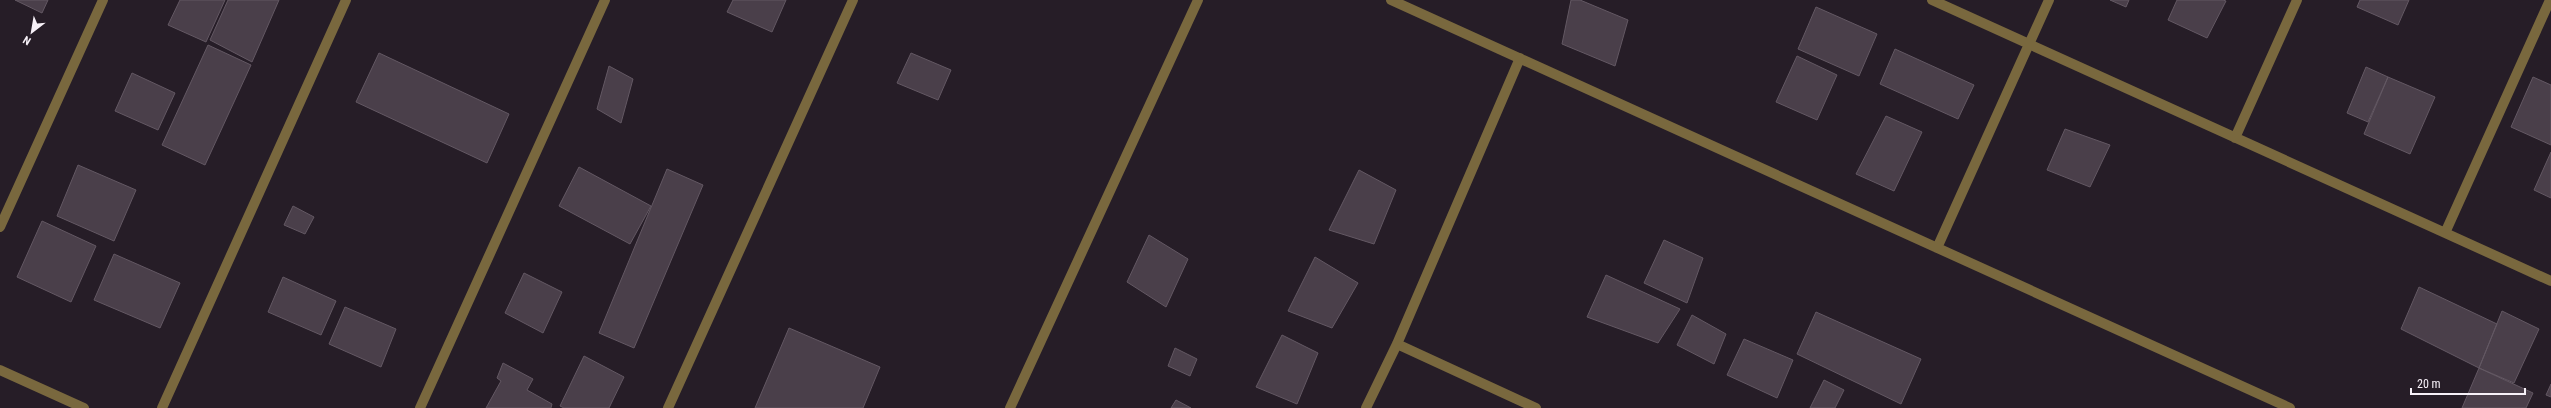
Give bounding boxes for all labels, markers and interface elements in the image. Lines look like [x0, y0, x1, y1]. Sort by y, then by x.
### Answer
north arrow [12, 12, 52, 52]
text: N [21, 33, 33, 47]
scale bar [2411, 370, 2525, 396]
text: 20 m [2417, 377, 2441, 391]

